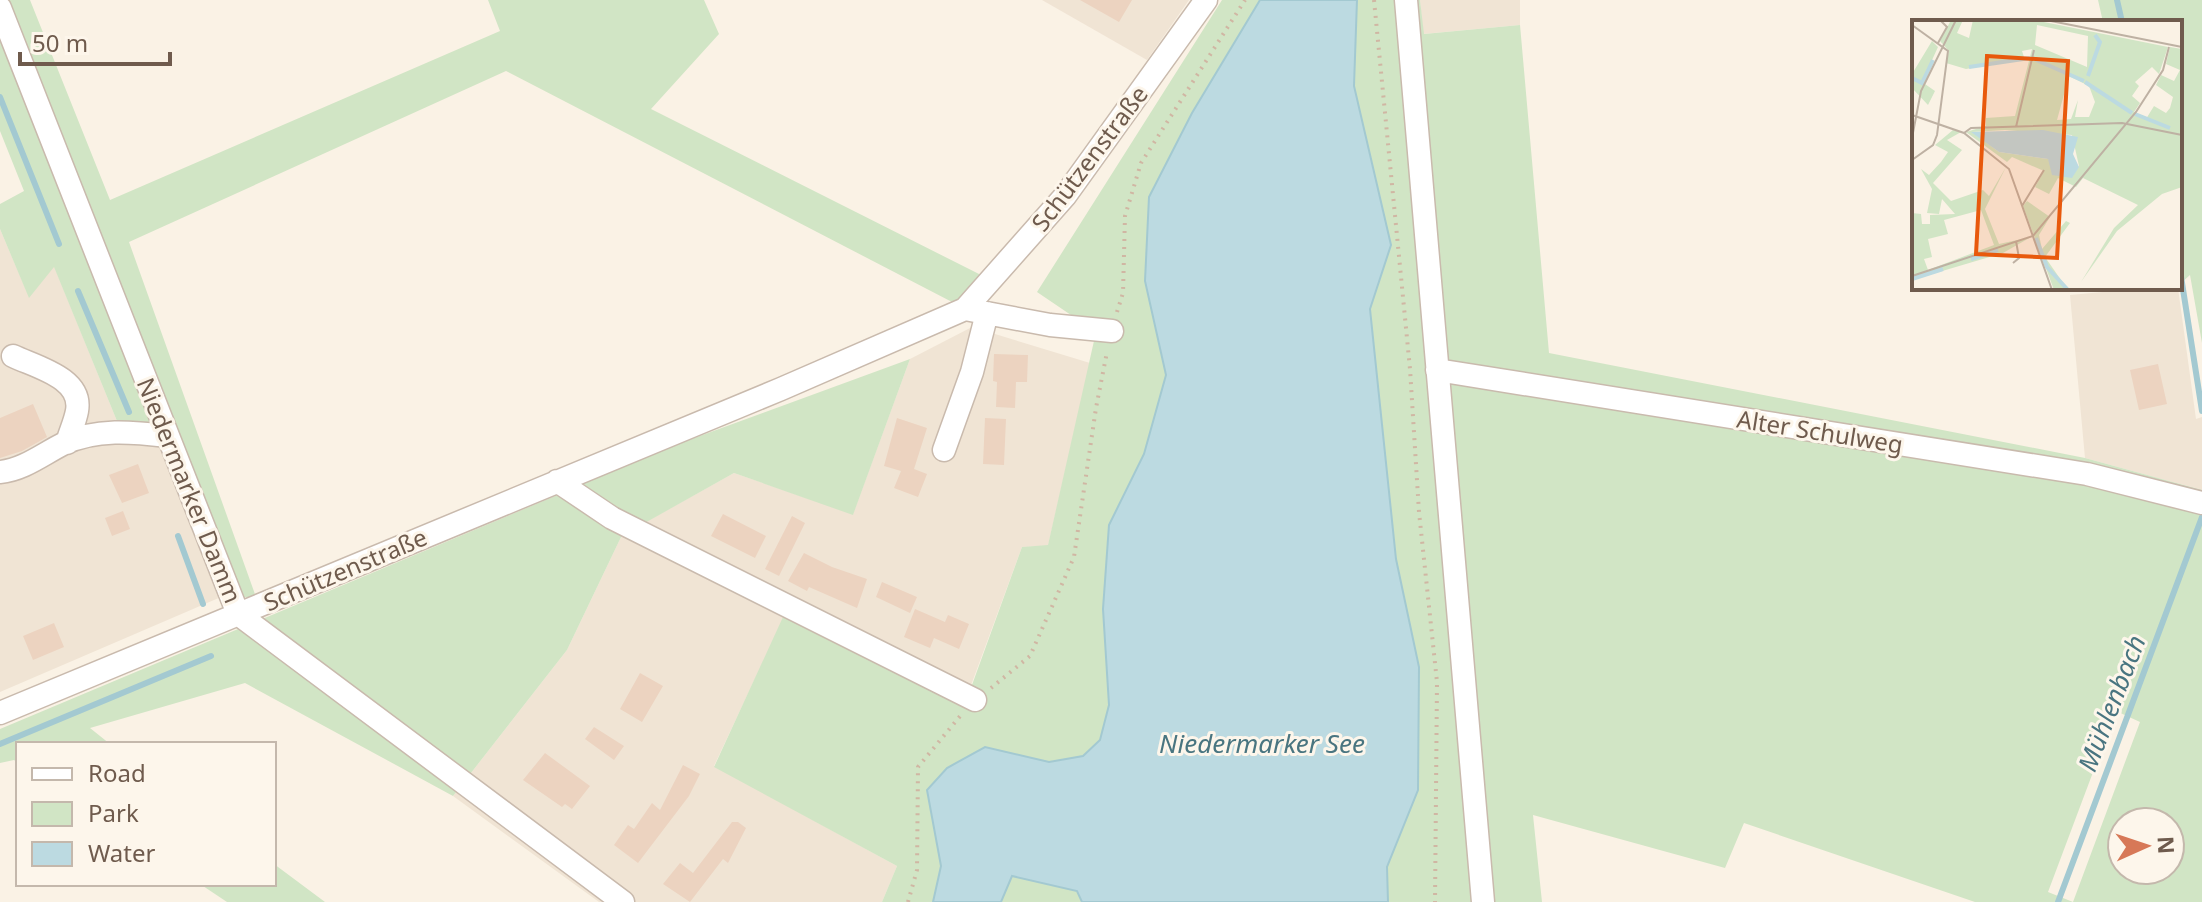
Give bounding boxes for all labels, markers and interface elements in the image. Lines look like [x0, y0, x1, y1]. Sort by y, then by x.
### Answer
scale bar [20, 16, 170, 66]
inset map [1912, 20, 2182, 290]
text: 50 m [32, 26, 88, 59]
street label: Schützenstraße [1023, 78, 1155, 238]
street label: Niedermarker Damm [130, 372, 250, 608]
street label: Alter Schulweg [1735, 402, 1905, 460]
street label: Schützenstraße [258, 520, 432, 618]
water label: Mühlenbach [2069, 630, 2153, 776]
water label: Niedermarker See [1159, 725, 1365, 761]
legend [16, 742, 276, 886]
text: Road [88, 756, 146, 789]
text: Park [88, 796, 139, 829]
north arrow [2106, 806, 2186, 886]
text: N [2152, 835, 2182, 855]
text: Water [88, 836, 156, 869]

